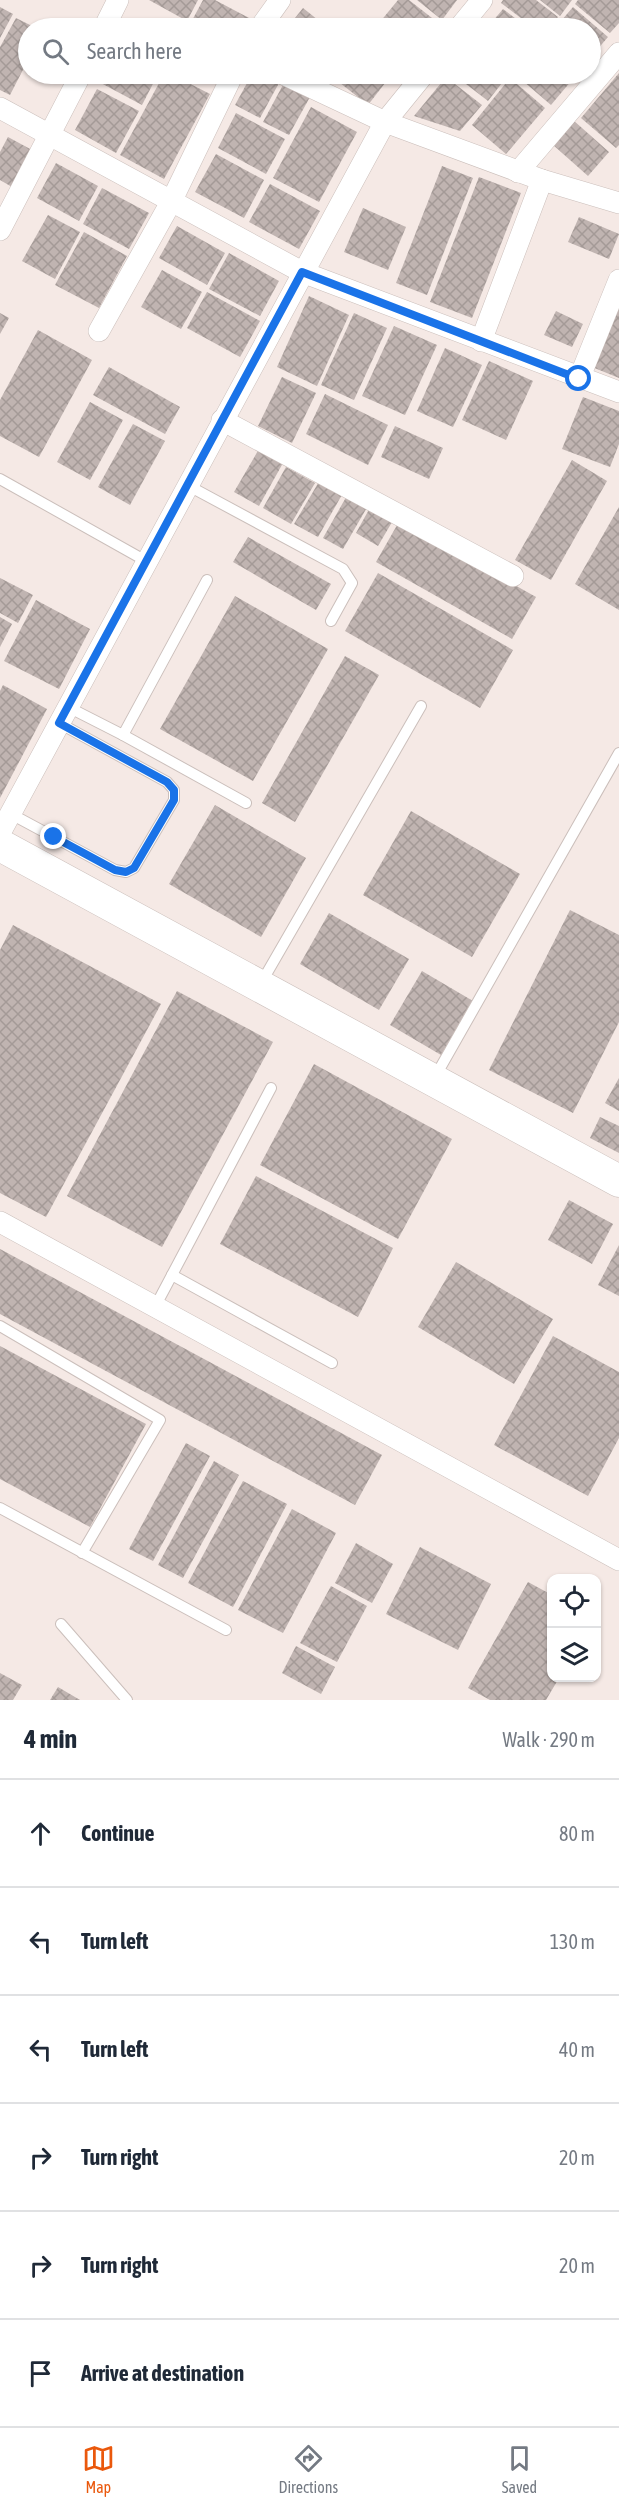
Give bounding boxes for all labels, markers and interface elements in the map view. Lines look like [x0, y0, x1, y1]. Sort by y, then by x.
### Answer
search box [18, 18, 601, 84]
icon: search [39, 35, 72, 68]
text: Search here [87, 38, 182, 64]
route start [565, 365, 591, 391]
route end [40, 823, 66, 849]
map controls [547, 1574, 601, 1682]
button: locate [547, 1574, 601, 1628]
button: layers [547, 1628, 601, 1682]
text: 4 min [24, 1724, 77, 1754]
text: Walk · 290 m [503, 1728, 595, 1751]
icon: ahead [24, 1817, 57, 1850]
text: Continue [81, 1820, 155, 1846]
text: 80 m [559, 1822, 595, 1845]
icon: left [24, 1925, 57, 1958]
text: Turn left [81, 1928, 148, 1954]
text: 130 m [550, 1930, 595, 1953]
icon: left [24, 2033, 57, 2066]
text: Turn left [81, 2036, 148, 2062]
text: 40 m [559, 2038, 595, 2061]
icon: right [24, 2141, 57, 2174]
text: Turn right [81, 2144, 158, 2170]
text: 20 m [559, 2146, 595, 2169]
icon: right [24, 2249, 57, 2282]
text: Turn right [81, 2252, 158, 2278]
text: 20 m [559, 2254, 595, 2277]
icon: arrive [24, 2357, 57, 2390]
text: Arrive at destination [81, 2360, 244, 2386]
tab: Map [82, 2442, 115, 2496]
tab: Directions [278, 2442, 338, 2496]
tab: Saved [502, 2442, 537, 2496]

